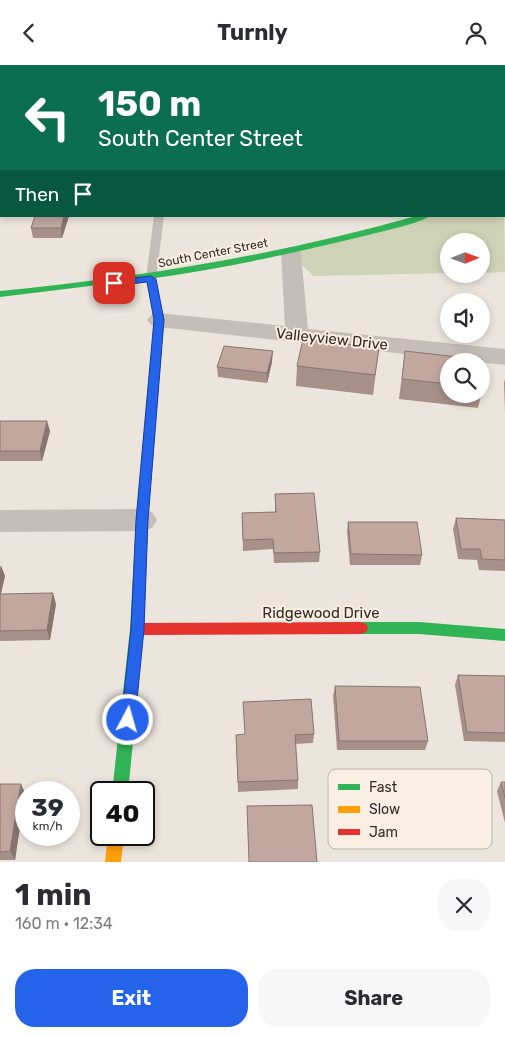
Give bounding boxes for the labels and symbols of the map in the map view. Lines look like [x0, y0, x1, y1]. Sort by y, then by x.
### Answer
north arrow [440, 233, 490, 283]
street label: South Center Street [157, 235, 269, 271]
pin [93, 262, 135, 304]
street label: Valleyview Drive [275, 324, 389, 354]
street label: Ridgewood Drive [262, 604, 380, 622]
position arrow [101, 693, 153, 745]
legend [328, 769, 492, 849]
text: Fast [369, 779, 398, 796]
speed limit sign: 40 [90, 781, 155, 846]
text: Slow [369, 801, 400, 818]
text: Jam [369, 824, 398, 841]

